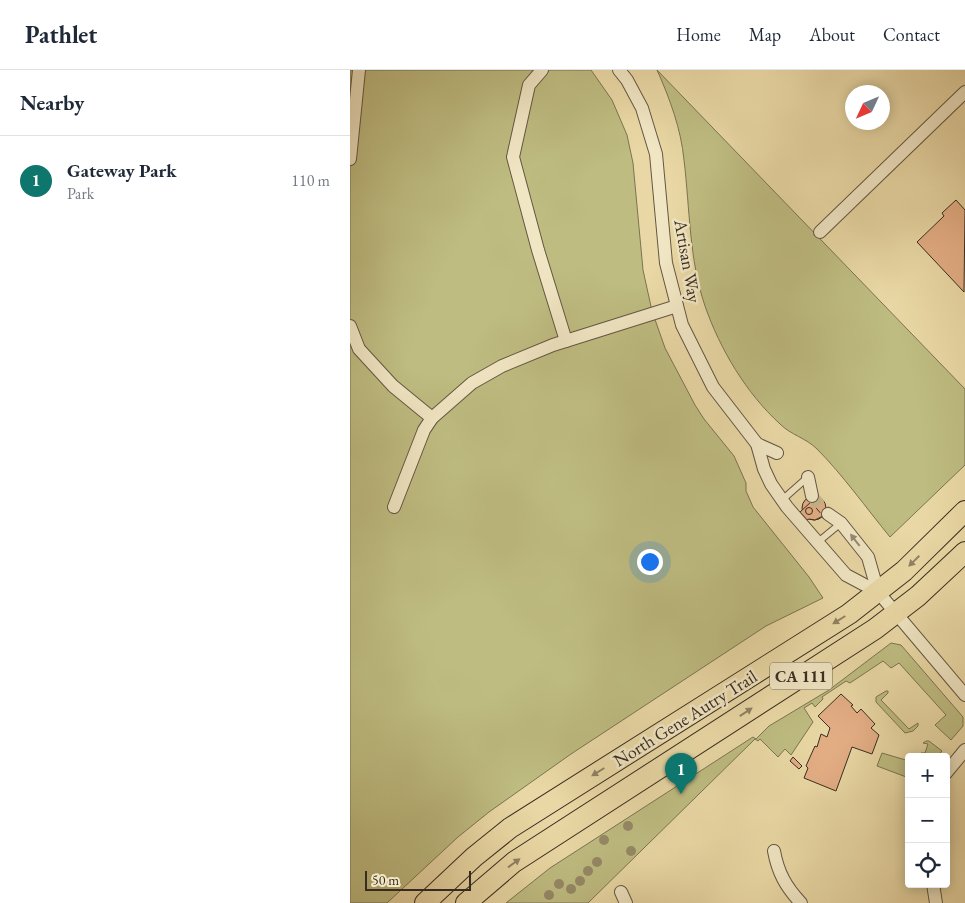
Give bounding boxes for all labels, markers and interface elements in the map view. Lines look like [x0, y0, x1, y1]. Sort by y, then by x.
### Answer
text: Pathlet [25, 19, 97, 50]
text: Home [676, 23, 721, 46]
text: Map [749, 23, 781, 46]
text: About [809, 23, 855, 46]
text: Contact [883, 23, 940, 46]
north arrow [845, 85, 890, 130]
text: Nearby [20, 89, 84, 116]
text: Gateway Park [67, 158, 177, 183]
text: 1 [32, 170, 40, 191]
text: 110 m [291, 170, 330, 191]
text: Park [67, 183, 94, 204]
street label: Artisan Way [669, 217, 707, 305]
one-way arrow [849, 534, 860, 547]
your location [637, 549, 663, 575]
one-way arrow [908, 555, 920, 567]
one-way arrow [832, 616, 845, 625]
road number: CA 111 [770, 662, 832, 690]
street label: North Gene Autry Trail [609, 664, 761, 772]
one-way arrow [739, 707, 753, 716]
pin: 1 [665, 753, 697, 794]
map controls [905, 753, 950, 888]
button: + [905, 753, 950, 798]
one-way arrow [591, 768, 604, 777]
button: − [905, 798, 950, 843]
button: locate [905, 843, 950, 888]
one-way arrow [507, 858, 521, 868]
scale bar [365, 868, 471, 891]
text: 50 m [372, 871, 399, 889]

